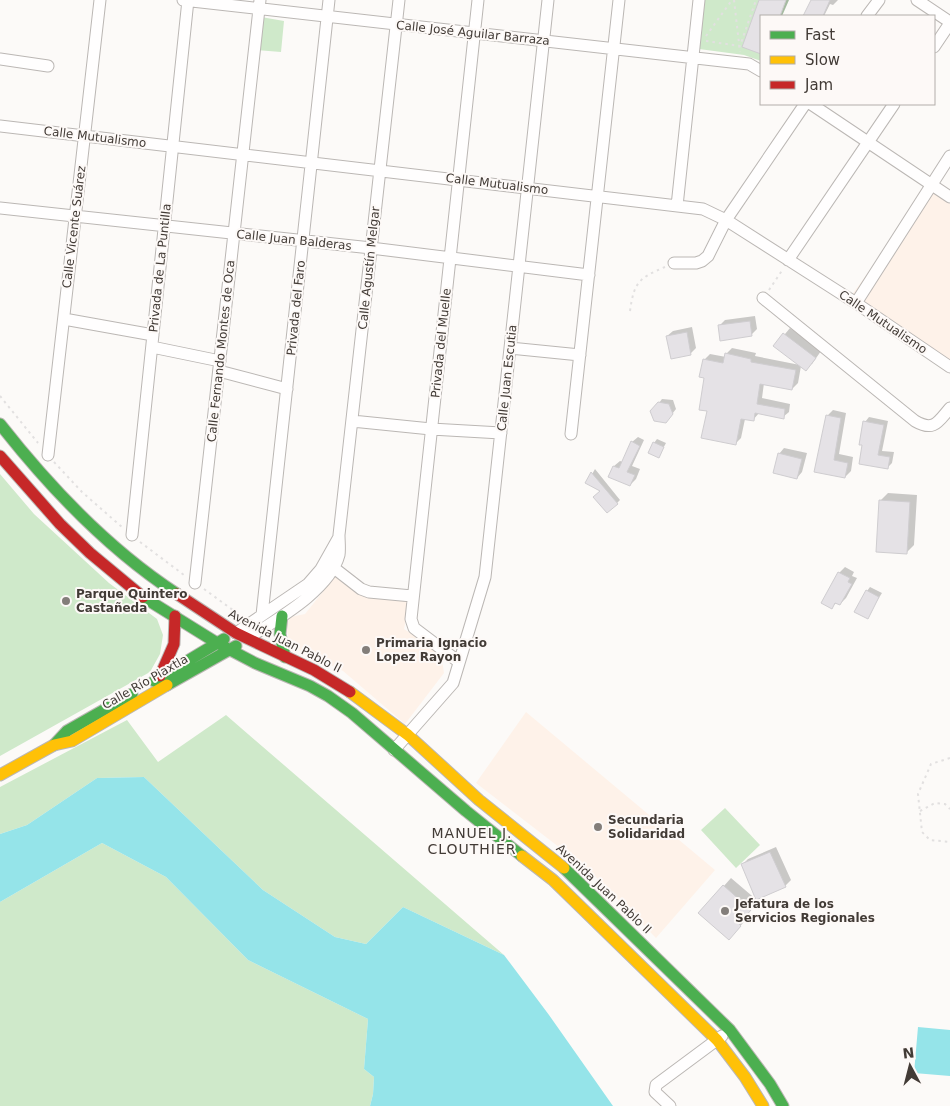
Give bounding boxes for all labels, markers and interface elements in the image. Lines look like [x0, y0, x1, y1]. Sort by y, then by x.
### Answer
legend [760, 15, 935, 105]
street label: Calle José Aguilar Barraza [395, 18, 551, 48]
text: Fast [805, 26, 835, 44]
text: Slow [805, 51, 840, 69]
text: Jam [804, 76, 833, 94]
street label: Calle Mutualismo [43, 124, 147, 150]
street label: Calle Vicente Suárez [60, 165, 88, 289]
street label: Calle Mutualismo [445, 171, 549, 197]
street label: Privada de La Puntilla [146, 203, 174, 333]
street label: Calle Agustín Melgar [356, 206, 382, 330]
street label: Calle Juan Balderas [236, 227, 352, 253]
street label: Calle Fernando Montes de Oca [204, 259, 238, 443]
street label: Privada del Faro [284, 260, 308, 356]
street label: Calle Mutualismo [836, 287, 930, 357]
street label: Privada del Muelle [428, 288, 454, 398]
street label: Calle Juan Escutia [494, 324, 520, 432]
place label: Parque Quintero Castañeda [76, 587, 187, 615]
marker: Parque Quintero Castañeda [60, 595, 72, 607]
street label: Avenida Juan Pablo II [226, 606, 344, 676]
place label: Primaria Ignacio Lopez Rayon [376, 636, 487, 664]
marker: Primaria Ignacio Lopez Rayon [360, 644, 372, 656]
street label: Calle Río Piaxtla [100, 652, 190, 712]
place label: Secundaria Solidaridad [608, 813, 685, 841]
marker: Secundaria Solidaridad [592, 821, 604, 833]
district label: MANUEL J. CLOUTHIER [427, 825, 517, 857]
street label: Avenida Juan Pablo II [554, 841, 654, 937]
place label: Jefatura de los Servicios Regionales [734, 897, 875, 925]
marker: Jefatura de los Servicios Regionales [719, 905, 731, 917]
north arrow [885, 1041, 935, 1091]
text: N [902, 1044, 915, 1062]

